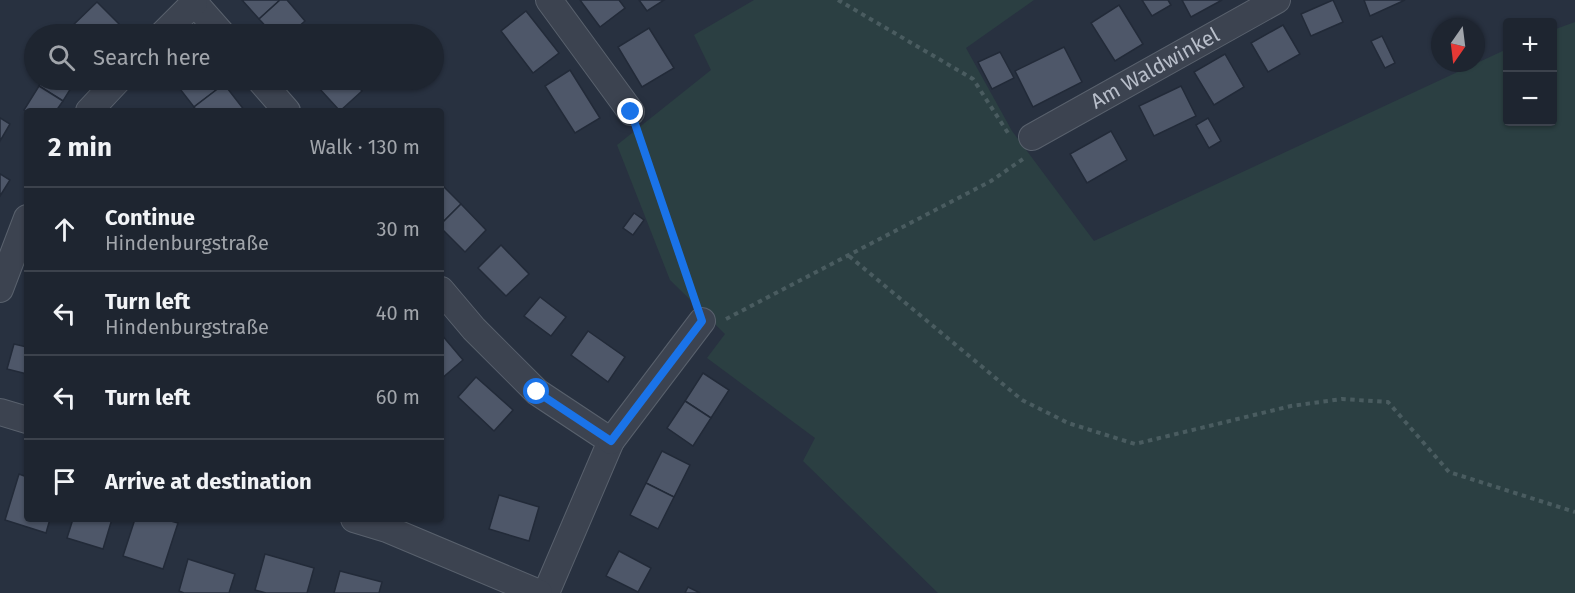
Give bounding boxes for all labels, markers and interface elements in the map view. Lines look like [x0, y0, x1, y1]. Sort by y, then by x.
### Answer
north arrow [1431, 18, 1485, 72]
map controls [1503, 18, 1557, 126]
button: + [1503, 18, 1557, 72]
street label: Am Waldwinkel [1086, 22, 1224, 115]
search box [24, 24, 444, 90]
icon: search [45, 41, 78, 74]
text: Search here [93, 44, 211, 71]
button: − [1503, 72, 1557, 126]
route end [617, 98, 643, 124]
text: 2 min [48, 132, 112, 163]
text: Walk · 130 m [310, 135, 420, 159]
text: Continue [105, 204, 195, 231]
icon: ahead [48, 213, 81, 246]
text: 30 m [376, 217, 420, 241]
text: Hindenburgstraße [105, 231, 269, 255]
text: Turn left [105, 288, 190, 315]
icon: left [48, 297, 81, 330]
text: 40 m [376, 301, 420, 325]
text: Hindenburgstraße [105, 315, 269, 339]
route start [523, 378, 549, 404]
icon: left [48, 381, 81, 414]
text: Turn left [105, 384, 190, 411]
text: 60 m [376, 385, 420, 409]
icon: arrive [48, 465, 81, 498]
text: Arrive at destination [105, 468, 312, 495]

